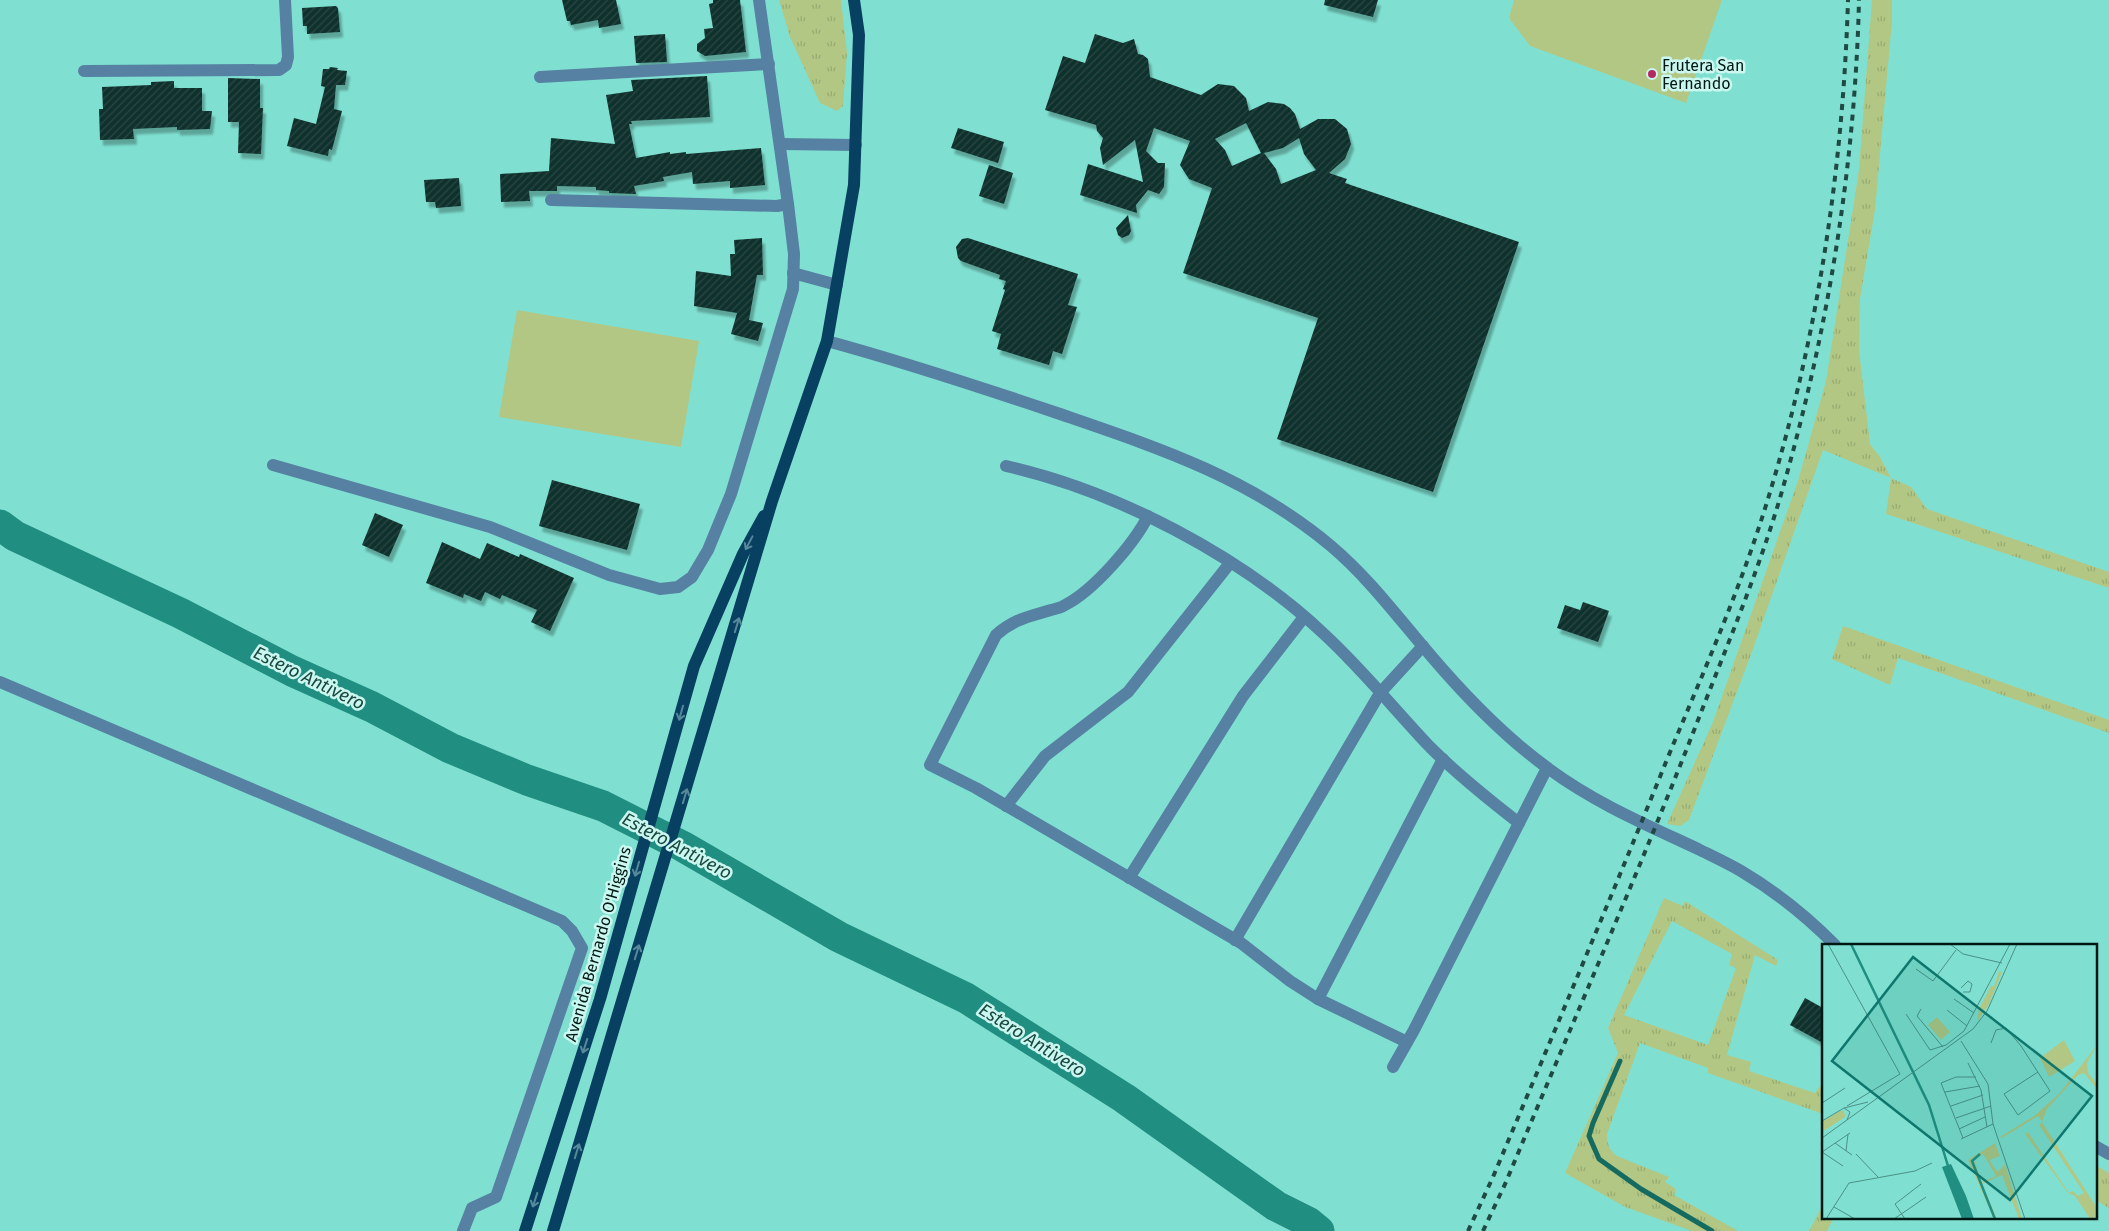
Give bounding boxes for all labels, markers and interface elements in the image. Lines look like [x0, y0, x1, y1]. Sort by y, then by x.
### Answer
place label: Frutera San Fernando [1662, 56, 1744, 93]
marker: Frutera San Fernando [1646, 68, 1658, 80]
one-way arrow [744, 536, 754, 551]
one-way arrow [732, 617, 742, 633]
water label: Estero Antivero [250, 642, 368, 714]
one-way arrow [675, 704, 685, 720]
one-way arrow [680, 788, 690, 804]
water label: Estero Antivero [618, 808, 736, 884]
street label: Avenida Bernardo O'Higgins [561, 844, 635, 1044]
one-way arrow [631, 861, 641, 877]
one-way arrow [633, 944, 643, 960]
inset map [1822, 944, 2096, 1218]
water label: Estero Antivero [975, 999, 1089, 1081]
one-way arrow [580, 1037, 589, 1053]
one-way arrow [573, 1143, 582, 1159]
one-way arrow [529, 1192, 539, 1208]

